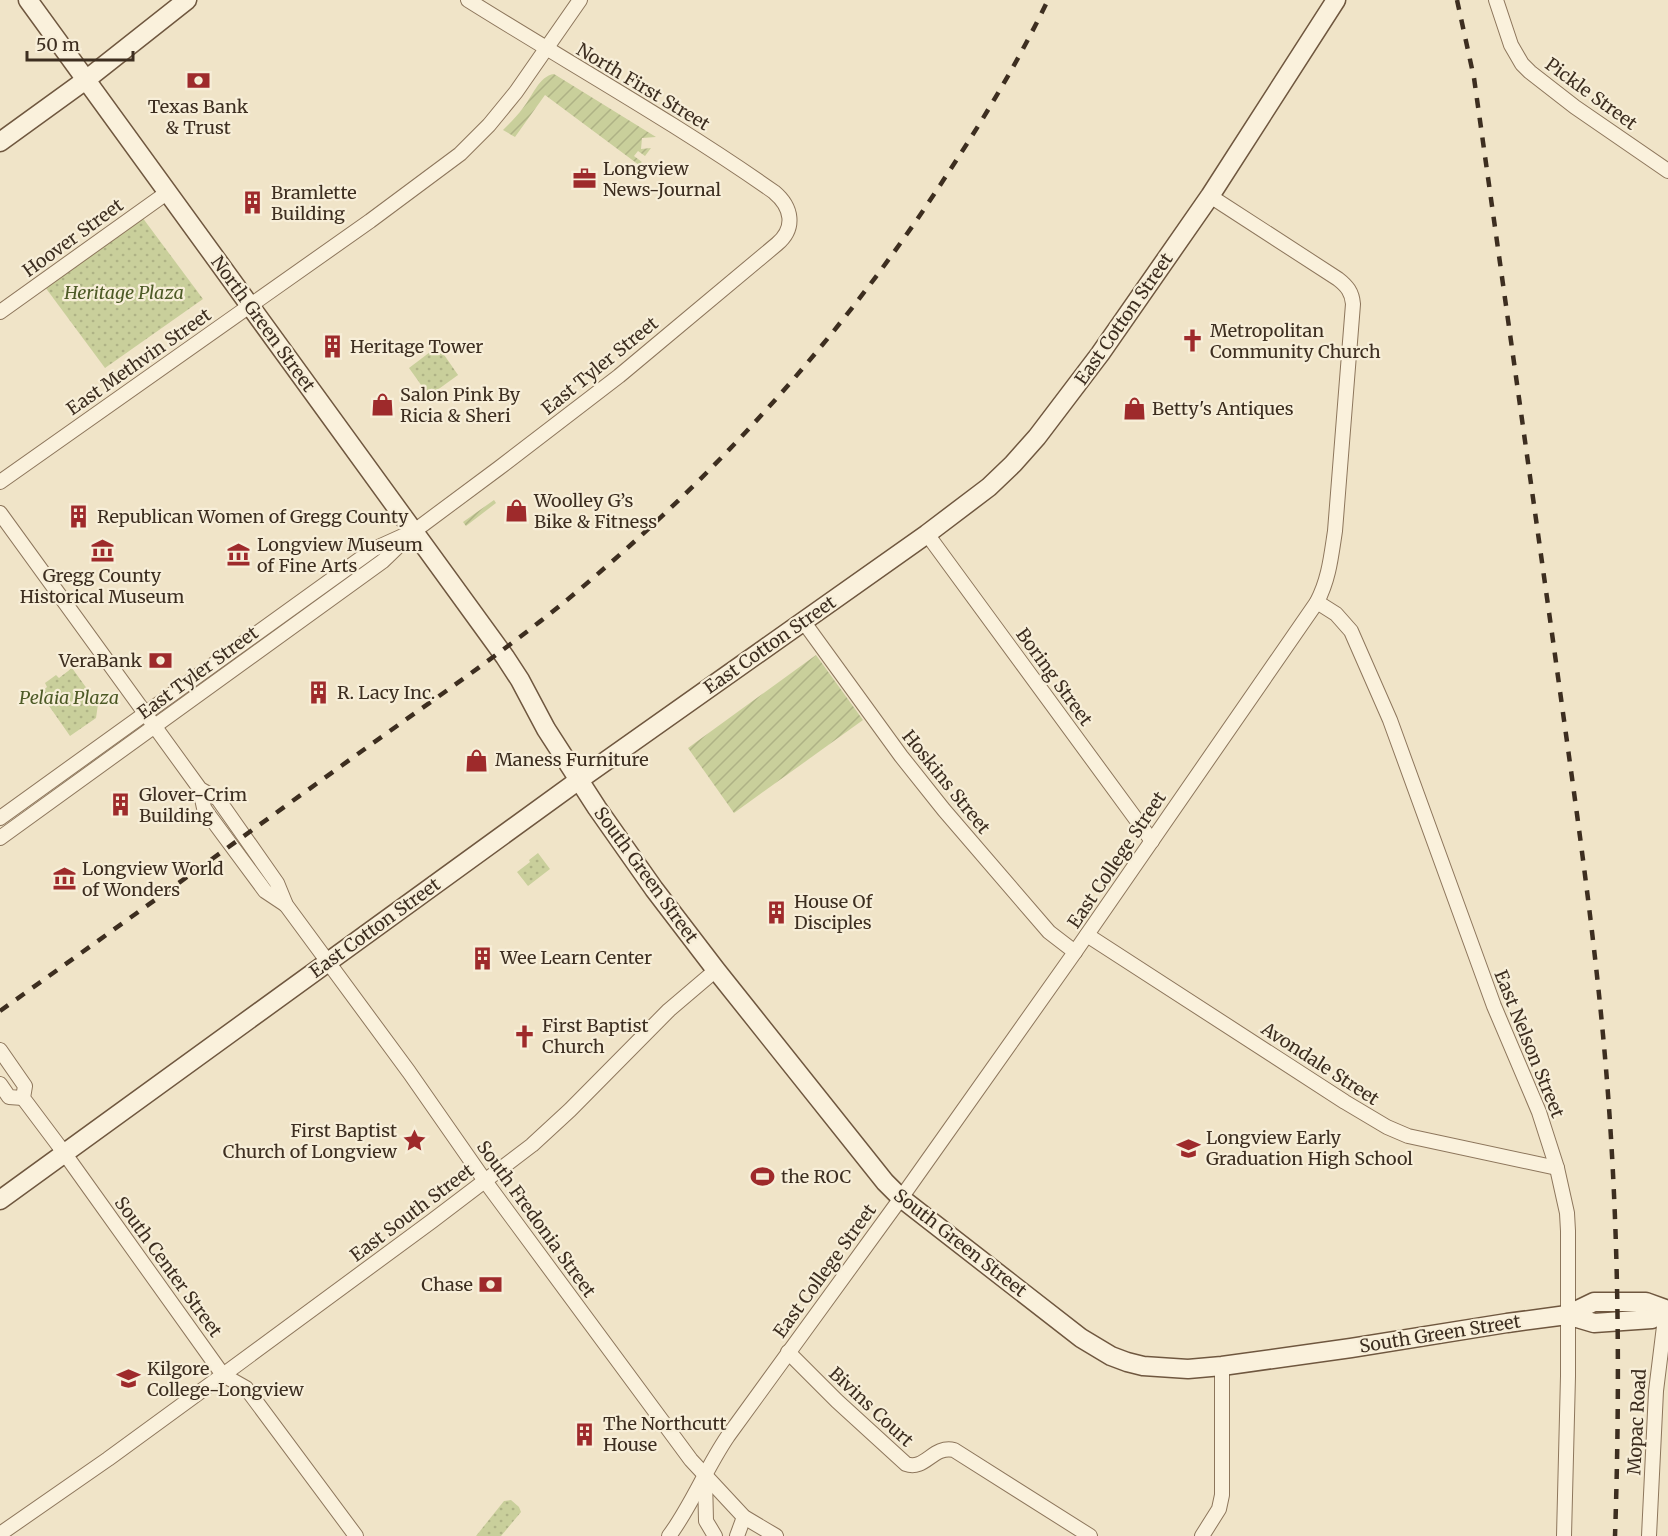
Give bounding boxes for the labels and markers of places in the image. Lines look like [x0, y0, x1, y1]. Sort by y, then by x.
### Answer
bank icon: Texas Bank & Trust [185, 68, 211, 94]
place label: Texas Bank & Trust [148, 95, 249, 139]
place label: Longview News-Journal [603, 157, 721, 201]
office icon: Longview News-Journal [572, 166, 598, 192]
place label: Bramlette Building [271, 181, 357, 225]
building icon: Bramlette Building [240, 190, 266, 216]
place label: Metropolitan Community Church [1210, 319, 1381, 363]
church icon: Metropolitan Community Church [1179, 328, 1205, 354]
building icon: Heritage Tower [319, 334, 345, 360]
place label: Heritage Tower [350, 335, 483, 358]
place label: Salon Pink By Ricia & Sheri [400, 383, 521, 427]
shop icon: Salon Pink By Ricia & Sheri [369, 392, 395, 418]
shop icon: Betty's Antiques [1121, 396, 1147, 422]
place label: Betty's Antiques [1152, 397, 1294, 420]
place label: Woolley G’s Bike & Fitness [533, 489, 657, 533]
shop icon: Woolley G’s Bike & Fitness [503, 498, 529, 524]
building icon: Republican Women of Gregg County [66, 504, 92, 530]
place label: Republican Women of Gregg County [97, 505, 409, 528]
place label: Longview Museum of Fine Arts [257, 533, 423, 577]
museum icon: Gregg County Historical Museum [89, 537, 115, 563]
museum icon: Longview Museum of Fine Arts [226, 542, 252, 568]
place label: Gregg County Historical Museum [20, 564, 184, 608]
bank icon: VeraBank [147, 648, 173, 674]
place label: VeraBank [58, 649, 143, 672]
building icon: R. Lacy Inc. [306, 680, 332, 706]
place label: R. Lacy Inc. [337, 681, 435, 704]
shop icon: Maness Furniture [464, 747, 490, 773]
place label: Maness Furniture [495, 748, 649, 771]
place label: Glover-Crim Building [139, 783, 247, 827]
building icon: Glover-Crim Building [108, 792, 134, 818]
place label: Longview World of Wonders [82, 857, 224, 901]
museum icon: Longview World of Wonders [51, 866, 77, 892]
place label: House Of Disciples [794, 890, 873, 934]
building icon: House Of Disciples [763, 899, 789, 925]
building icon: Wee Learn Center [469, 945, 495, 971]
place label: Wee Learn Center [499, 946, 652, 969]
place label: First Baptist Church [542, 1014, 649, 1058]
church icon: First Baptist Church [511, 1023, 537, 1049]
place label: First Baptist Church of Longview [223, 1119, 398, 1163]
place label: Longview Early Graduation High School [1206, 1126, 1413, 1170]
place icon: First Baptist Church of Longview [402, 1128, 428, 1154]
school or university icon: Longview Early Graduation High School [1175, 1135, 1201, 1161]
sports icon: the ROC [750, 1164, 776, 1190]
place label: the ROC [781, 1165, 851, 1188]
bank icon: Chase [478, 1272, 504, 1298]
place label: Chase [421, 1273, 473, 1296]
place label: Kilgore College-Longview [147, 1357, 305, 1401]
school or university icon: Kilgore College-Longview [116, 1366, 142, 1392]
place label: The Northcutt House [603, 1412, 727, 1456]
building icon: The Northcutt House [572, 1421, 598, 1447]

